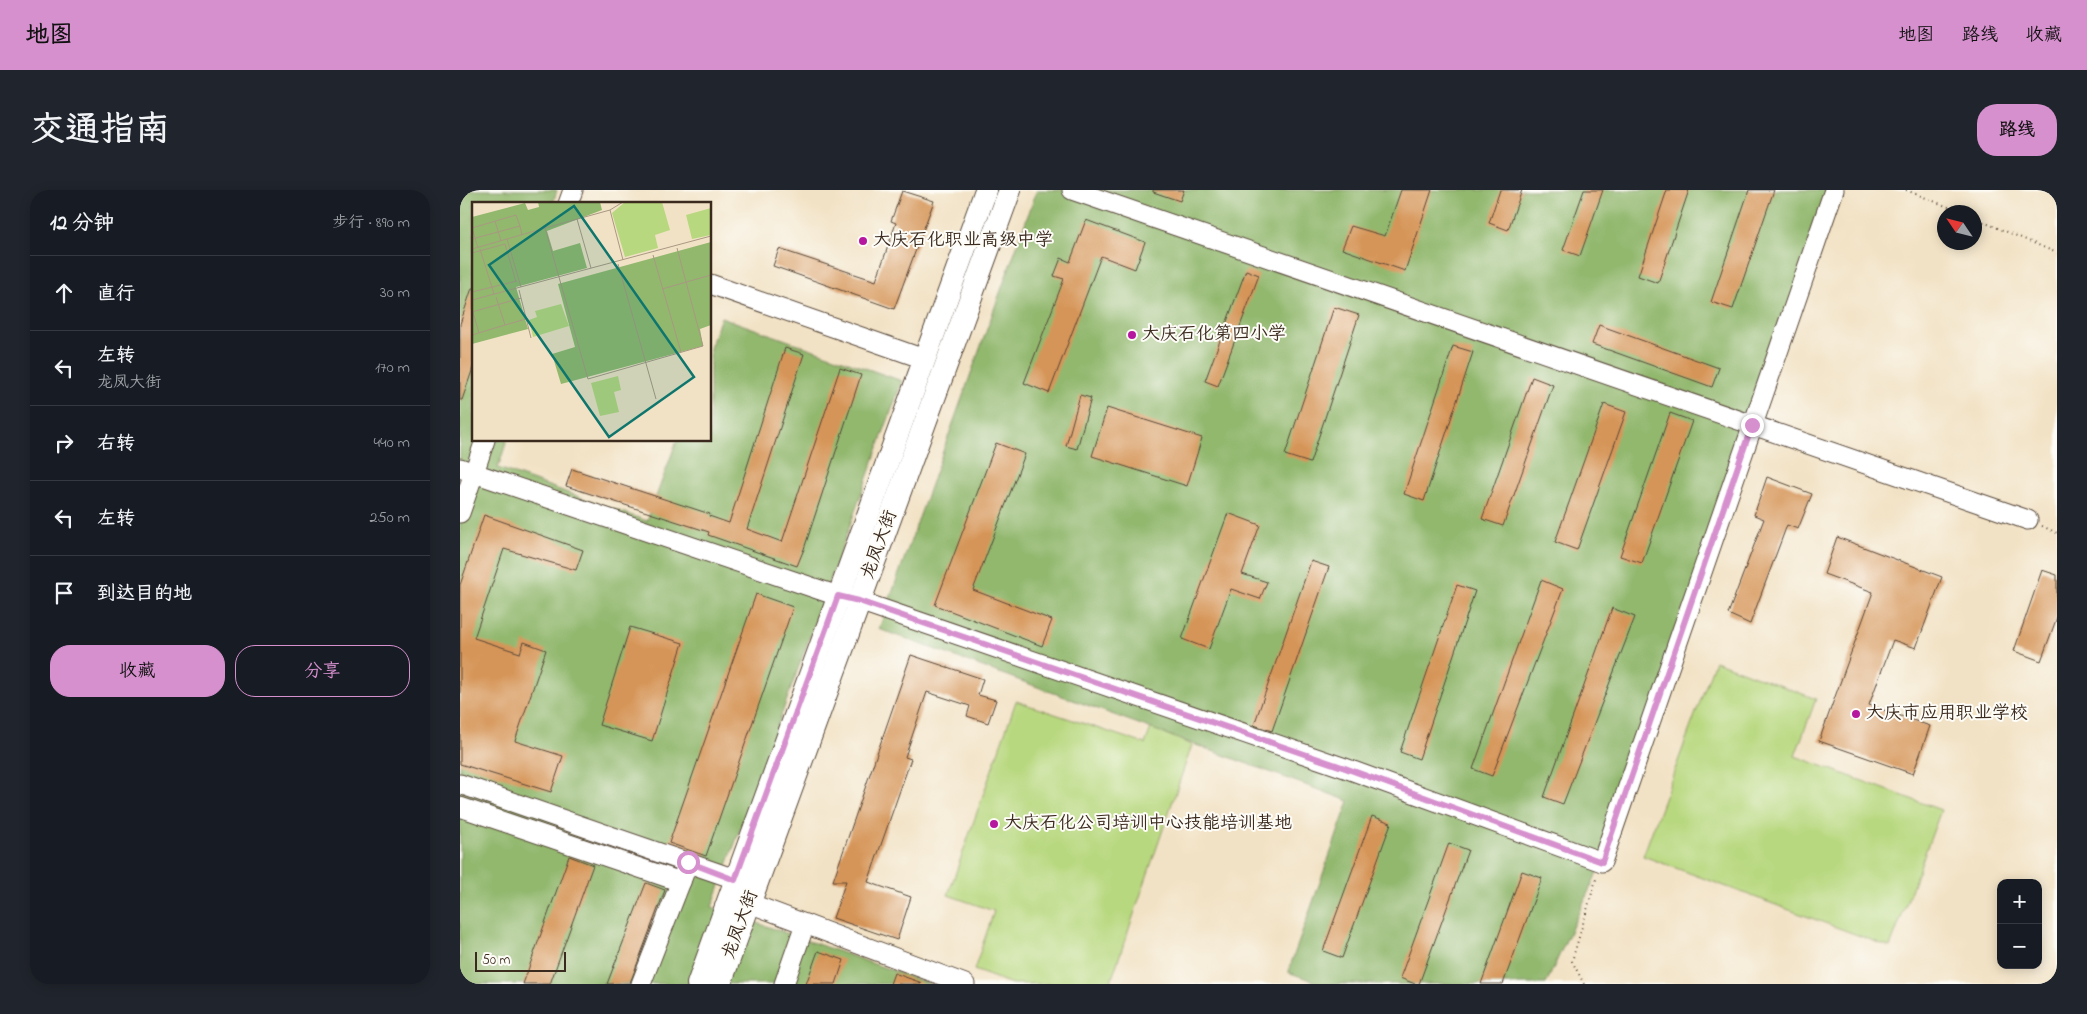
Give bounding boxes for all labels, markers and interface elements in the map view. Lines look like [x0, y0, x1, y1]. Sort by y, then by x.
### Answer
text: 地图 [25, 19, 73, 54]
text: 地图 [1898, 23, 1934, 49]
text: 路线 [1962, 23, 1998, 49]
text: 收藏 [2026, 23, 2062, 49]
button: 路线 [1977, 104, 2057, 156]
text: 交通指南 [30, 106, 170, 157]
inset map [472, 202, 711, 441]
north arrow [1937, 205, 1982, 250]
text: 12 分钟 [50, 209, 114, 239]
text: 步行 · 890 m [332, 211, 410, 235]
place label: 大庆石化职业高级中学 [873, 228, 1053, 254]
marker: 大庆石化职业高级中学 [857, 235, 869, 247]
icon: ahead [50, 279, 78, 307]
text: 直行 [97, 281, 135, 308]
text: 30 m [380, 281, 410, 305]
place label: 大庆石化第四小学 [1142, 322, 1286, 348]
marker: 大庆石化第四小学 [1126, 329, 1138, 341]
text: 左转 [97, 343, 135, 370]
icon: left [50, 354, 78, 382]
text: 170 m [375, 356, 410, 380]
text: 龙凤大街 [97, 371, 161, 395]
route end [1741, 414, 1764, 437]
icon: right [50, 429, 78, 457]
text: 右转 [97, 431, 135, 458]
text: 440 m [373, 431, 410, 455]
icon: left [50, 504, 78, 532]
text: 左转 [97, 506, 135, 533]
text: 250 m [370, 506, 410, 530]
street label: 龙凤大街 [855, 507, 905, 583]
icon: arrive [50, 579, 78, 607]
text: 到达目的地 [97, 581, 192, 608]
button: 收藏 [50, 645, 225, 697]
button: 分享 [235, 645, 410, 697]
place label: 大庆市应用职业学校 [1866, 701, 2028, 727]
marker: 大庆市应用职业学校 [1850, 708, 1862, 720]
place label: 大庆石化公司培训中心技能培训基地 [1004, 811, 1292, 837]
marker: 大庆石化公司培训中心技能培训基地 [988, 818, 1000, 830]
route start [677, 851, 700, 874]
map controls [1997, 879, 2042, 969]
button: + [1997, 879, 2042, 924]
street label: 龙凤大街 [716, 887, 766, 963]
button: − [1997, 924, 2042, 969]
scale bar [475, 949, 566, 972]
text: 50 m [482, 950, 510, 971]

